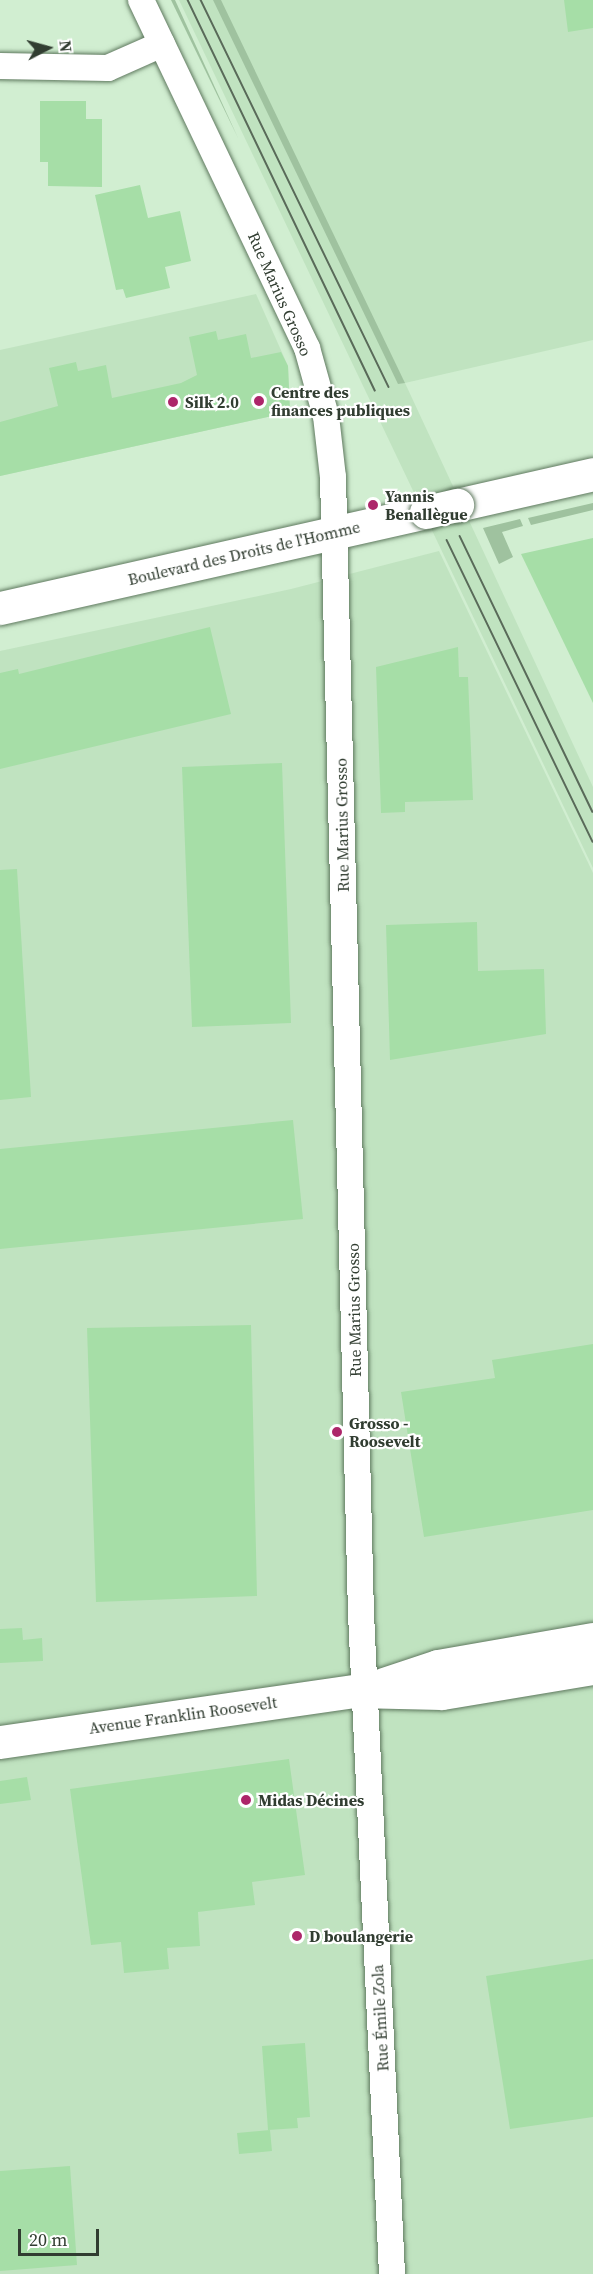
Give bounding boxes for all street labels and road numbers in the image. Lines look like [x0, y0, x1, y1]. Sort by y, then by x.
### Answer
street label: Rue Marius Grosso [244, 229, 316, 359]
street label: Boulevard des Droits de l'Homme [126, 517, 362, 589]
street label: Rue Marius Grosso [331, 758, 353, 892]
street label: Rue Marius Grosso [343, 1243, 365, 1377]
street label: Avenue Franklin Roosevelt [88, 1692, 278, 1738]
street label: Rue Émile Zola [368, 1964, 392, 2072]

